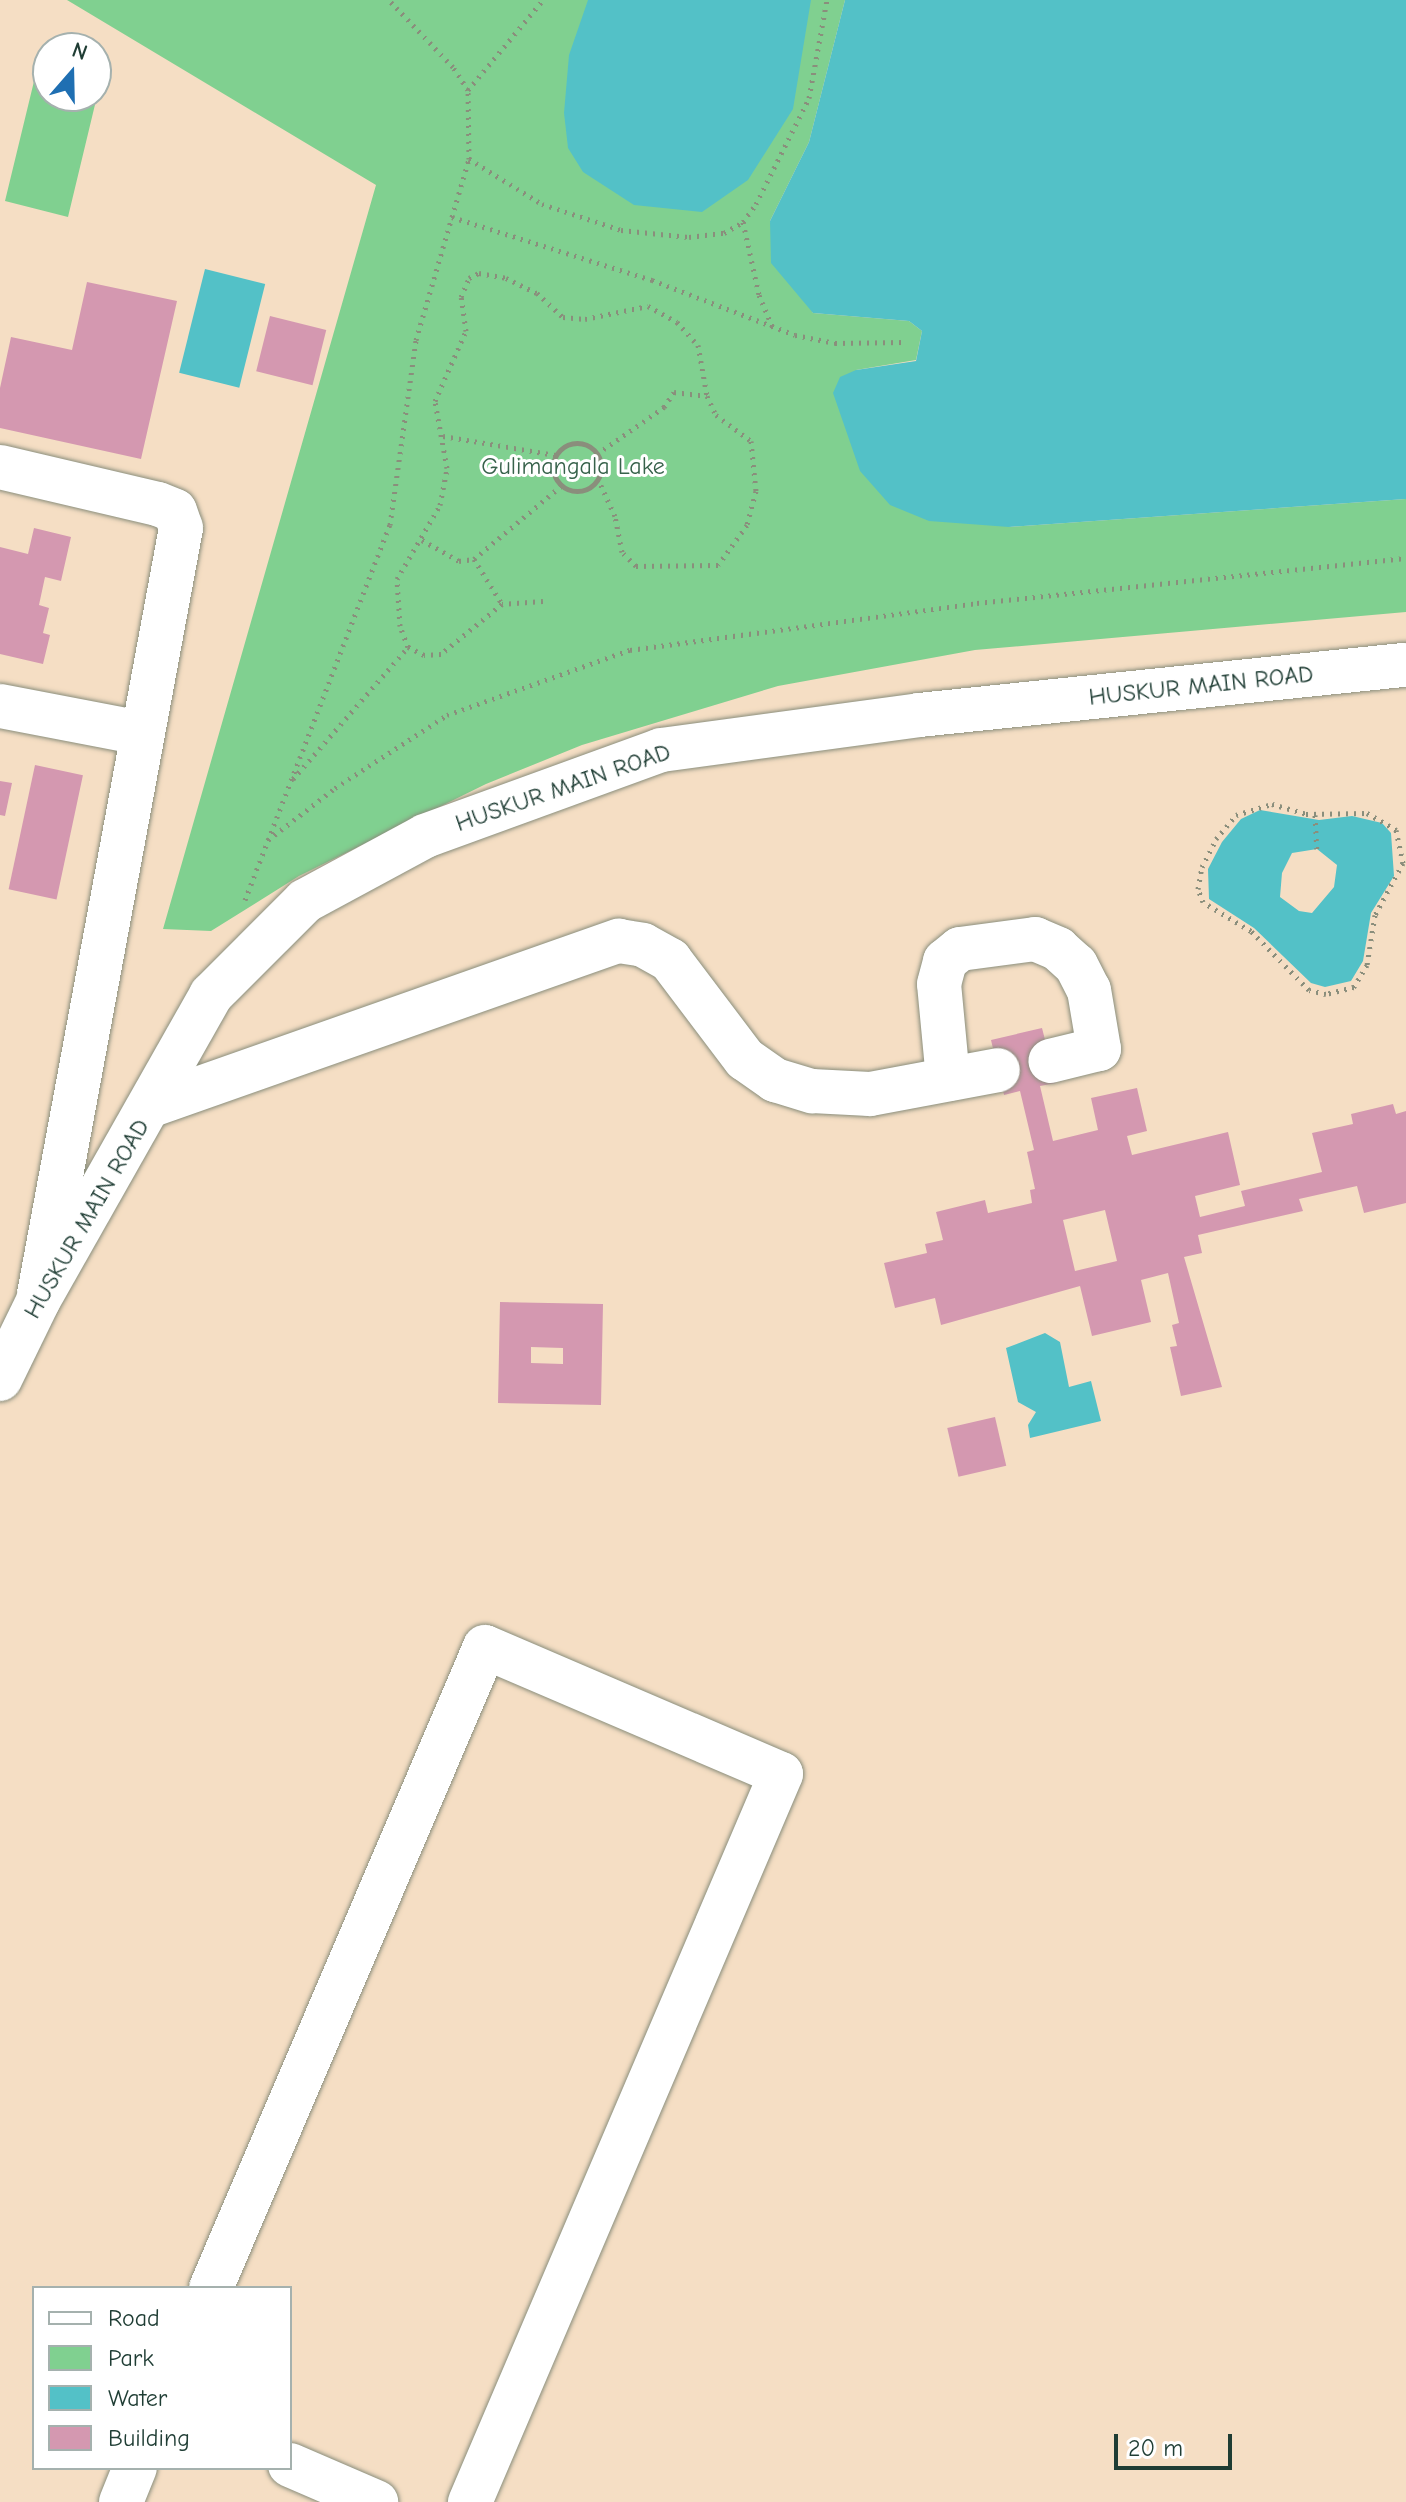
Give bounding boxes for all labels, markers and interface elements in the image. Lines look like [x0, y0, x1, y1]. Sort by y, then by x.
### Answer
north arrow [32, 32, 112, 112]
text: N [68, 37, 91, 66]
park label: Gulimangala Lake [481, 453, 665, 481]
street label: HUSKUR MAIN ROAD [1087, 660, 1315, 712]
street label: HUSKUR MAIN ROAD [452, 738, 674, 838]
street label: HUSKUR MAIN ROAD [18, 1114, 156, 1324]
legend [32, 2286, 292, 2470]
text: Road [108, 2304, 160, 2332]
text: Park [108, 2344, 154, 2372]
text: Water [108, 2384, 167, 2412]
scale bar [1118, 2418, 1236, 2468]
text: Building [108, 2424, 190, 2452]
text: 20 m [1128, 2434, 1183, 2462]

